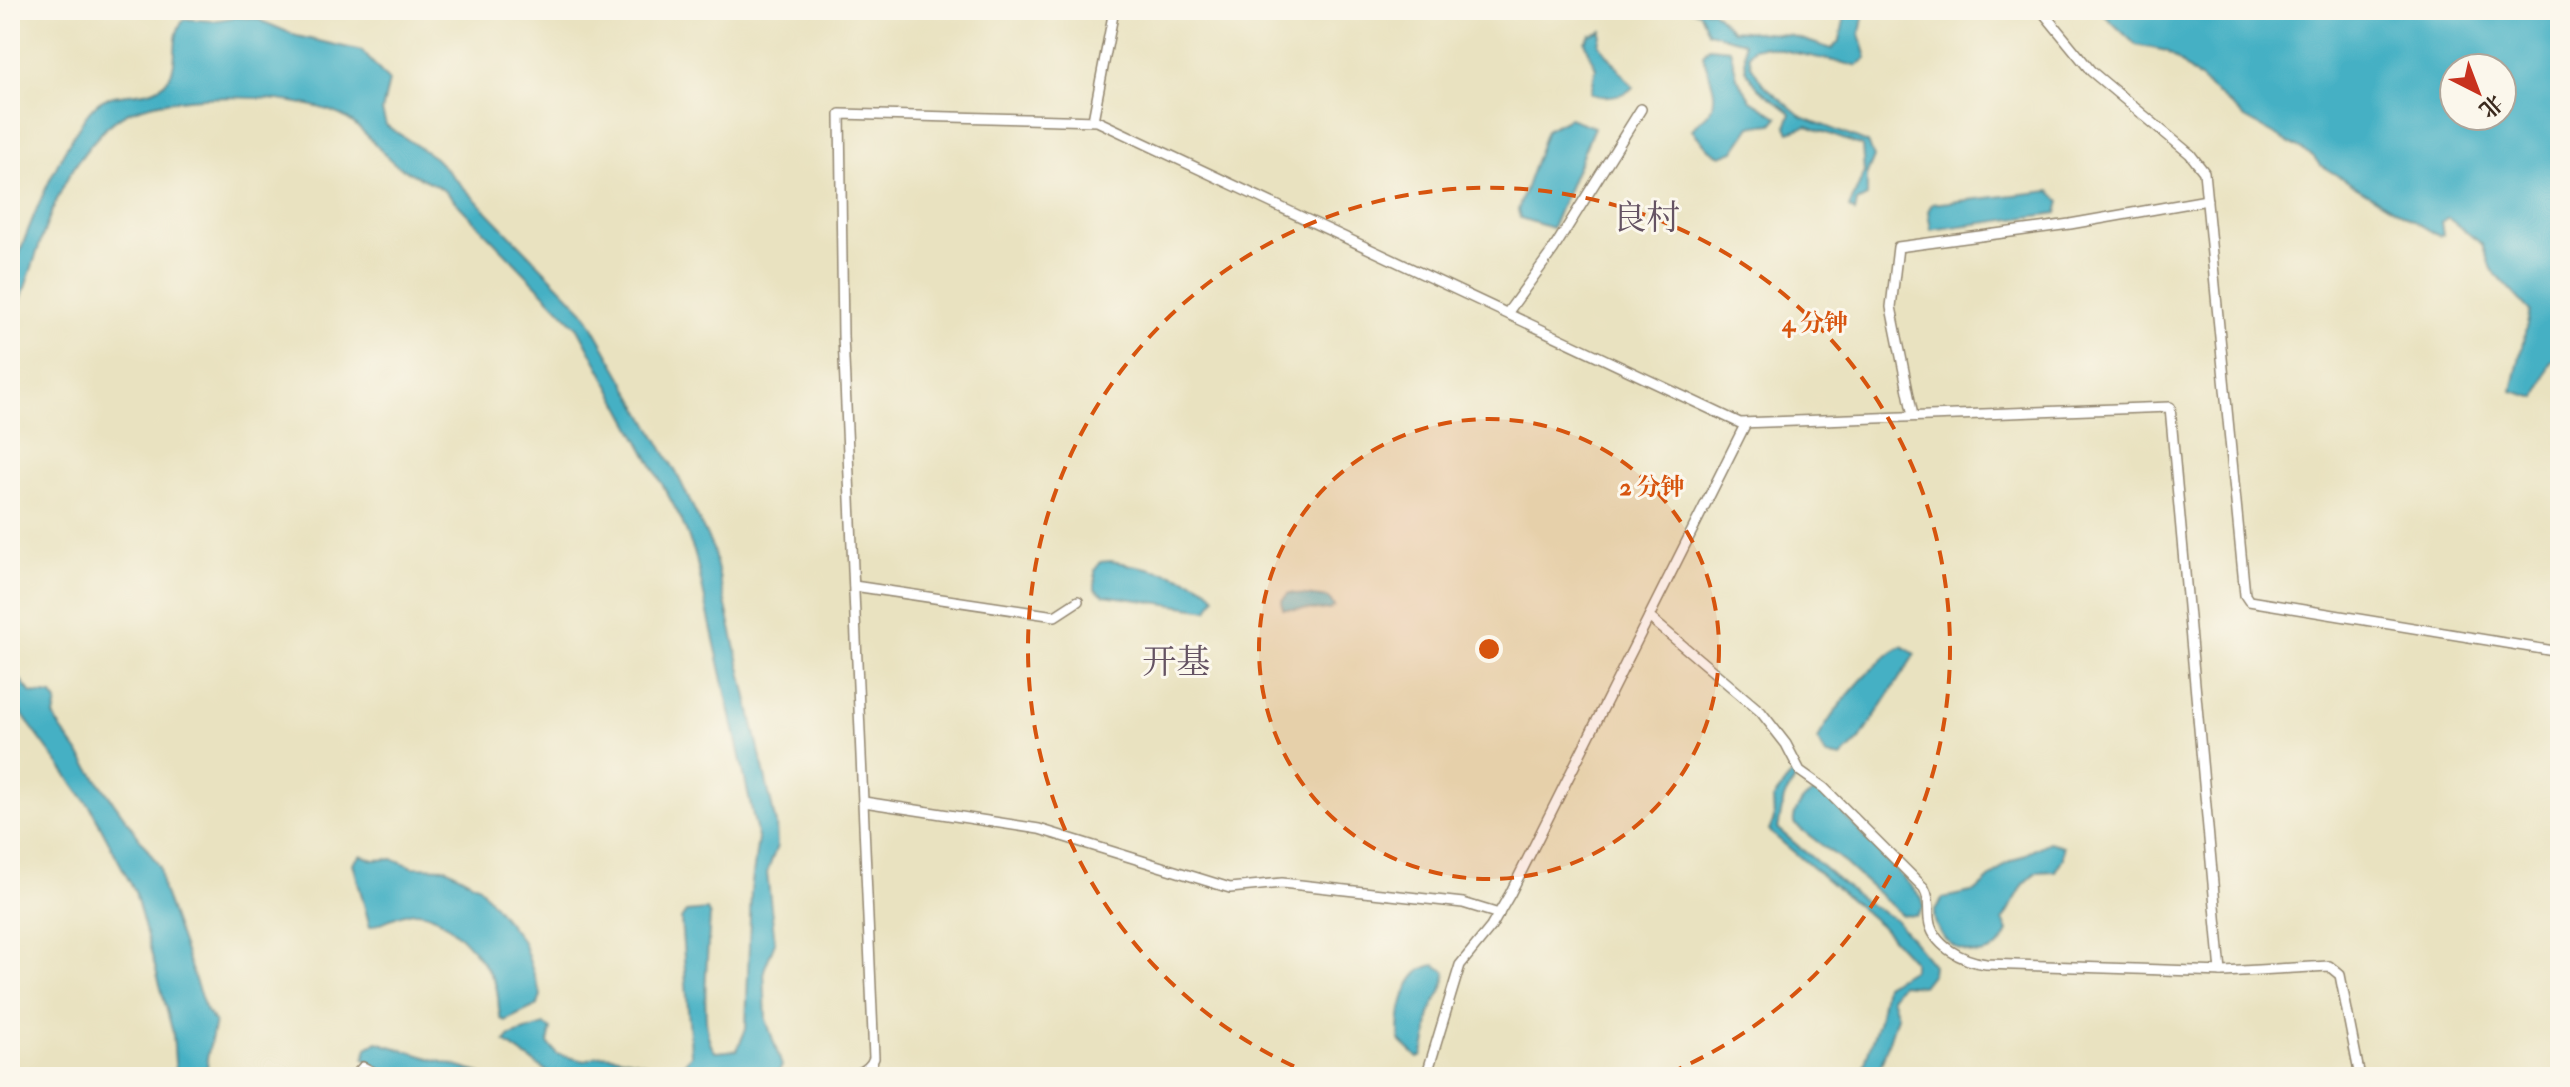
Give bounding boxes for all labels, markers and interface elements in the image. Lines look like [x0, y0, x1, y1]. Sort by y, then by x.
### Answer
north arrow [2438, 52, 2518, 132]
text: 北 [2473, 88, 2508, 124]
district label: 良村 [1612, 197, 1680, 240]
text: 4 分钟 [1781, 308, 1848, 339]
text: 2 分钟 [1619, 472, 1685, 503]
centre of rings [1475, 635, 1503, 663]
district label: 开基 [1142, 641, 1210, 684]

